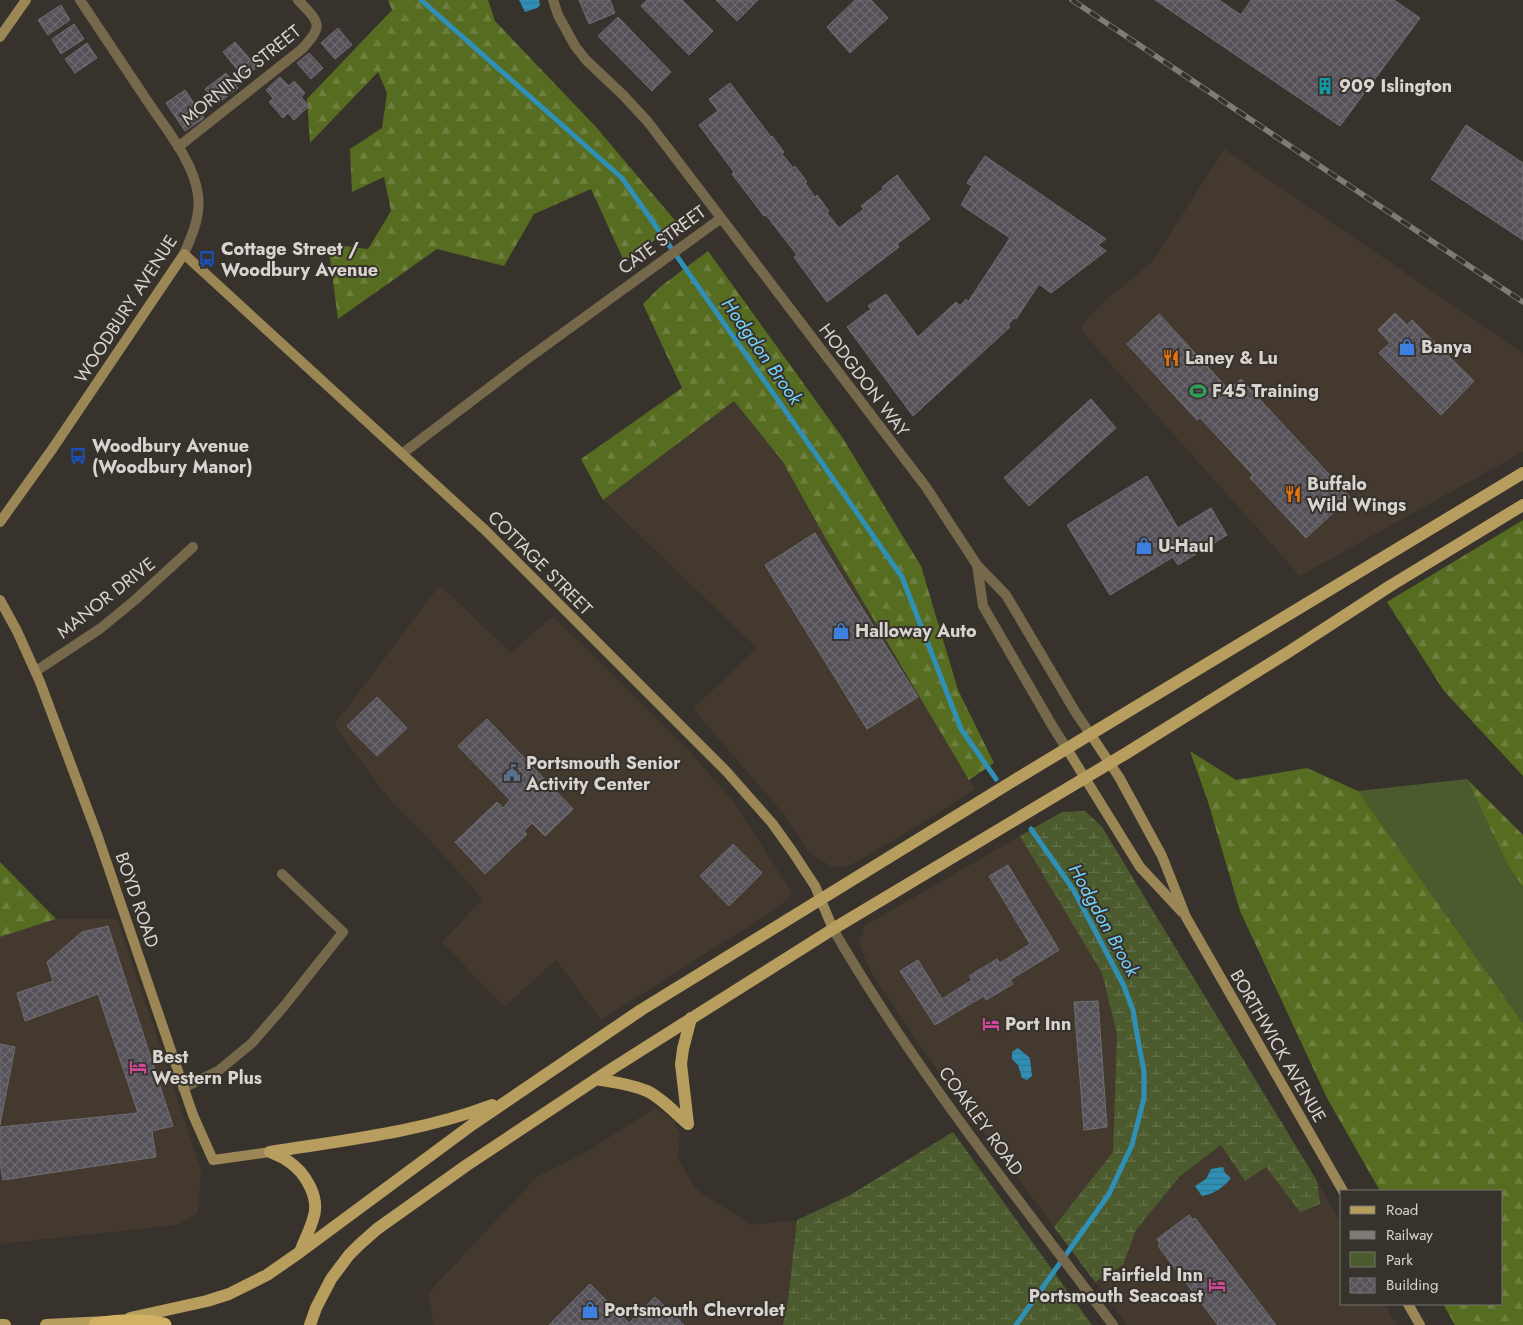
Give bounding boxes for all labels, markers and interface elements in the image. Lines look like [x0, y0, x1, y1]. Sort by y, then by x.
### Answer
street label: MORNING STREET [176, 18, 307, 131]
place label: 909 Islington [1339, 73, 1452, 99]
building icon: 909 Islington [1315, 76, 1335, 96]
street label: CATE STREET [613, 199, 712, 281]
street label: WOODBURY AVENUE [68, 230, 184, 388]
place label: Cottage Street / Woodbury Avenue [221, 236, 378, 283]
bus stop icon: Cottage Street / Woodbury Avenue [197, 249, 217, 269]
water label: Hodgdon Brook [715, 292, 809, 411]
street label: HODGDON WAY [813, 318, 916, 443]
place label: Banya [1421, 334, 1472, 360]
shop icon: Banya [1397, 337, 1417, 357]
place label: Laney & Lu [1185, 345, 1278, 371]
restaurant icon: Laney & Lu [1161, 348, 1181, 368]
place label: F45 Training [1212, 378, 1319, 404]
sports icon: F45 Training [1188, 381, 1208, 401]
place label: Woodbury Avenue (Woodbury Manor) [92, 433, 253, 480]
bus stop icon: Woodbury Avenue (Woodbury Manor) [68, 446, 88, 466]
place label: Buffalo Wild Wings [1307, 471, 1406, 518]
restaurant icon: Buffalo Wild Wings [1283, 484, 1303, 504]
street label: COTTAGE STREET [482, 505, 599, 622]
place label: U-Haul [1158, 533, 1214, 559]
shop icon: U-Haul [1134, 536, 1154, 556]
street label: MANOR DRIVE [51, 551, 161, 645]
place label: Halloway Auto [855, 618, 977, 644]
shop icon: Halloway Auto [831, 621, 851, 641]
place label: Portsmouth Senior Activity Center [525, 750, 681, 797]
public building icon: Portsmouth Senior Activity Center [502, 763, 522, 783]
street label: BOYD ROAD [109, 849, 165, 951]
water label: Hodgdon Brook [1062, 859, 1146, 982]
street label: BORTHWICK AVENUE [1224, 965, 1332, 1127]
place label: Port Inn [1005, 1011, 1071, 1037]
hotel icon: Port Inn [981, 1014, 1001, 1034]
place label: Best Western Plus [152, 1044, 262, 1091]
hotel icon: Best Western Plus [128, 1057, 148, 1077]
street label: COAKLEY ROAD [932, 1061, 1030, 1181]
legend [1340, 1190, 1503, 1305]
text: Road [1386, 1199, 1418, 1221]
text: Railway [1386, 1224, 1433, 1246]
text: Park [1386, 1249, 1413, 1271]
place label: Fairfield Inn Portsmouth Seacoast [1029, 1262, 1203, 1309]
text: Building [1386, 1274, 1438, 1296]
hotel icon: Fairfield Inn Portsmouth Seacoast [1207, 1275, 1227, 1295]
place label: Portsmouth Chevrolet [604, 1297, 785, 1323]
shop icon: Portsmouth Chevrolet [580, 1300, 600, 1320]

